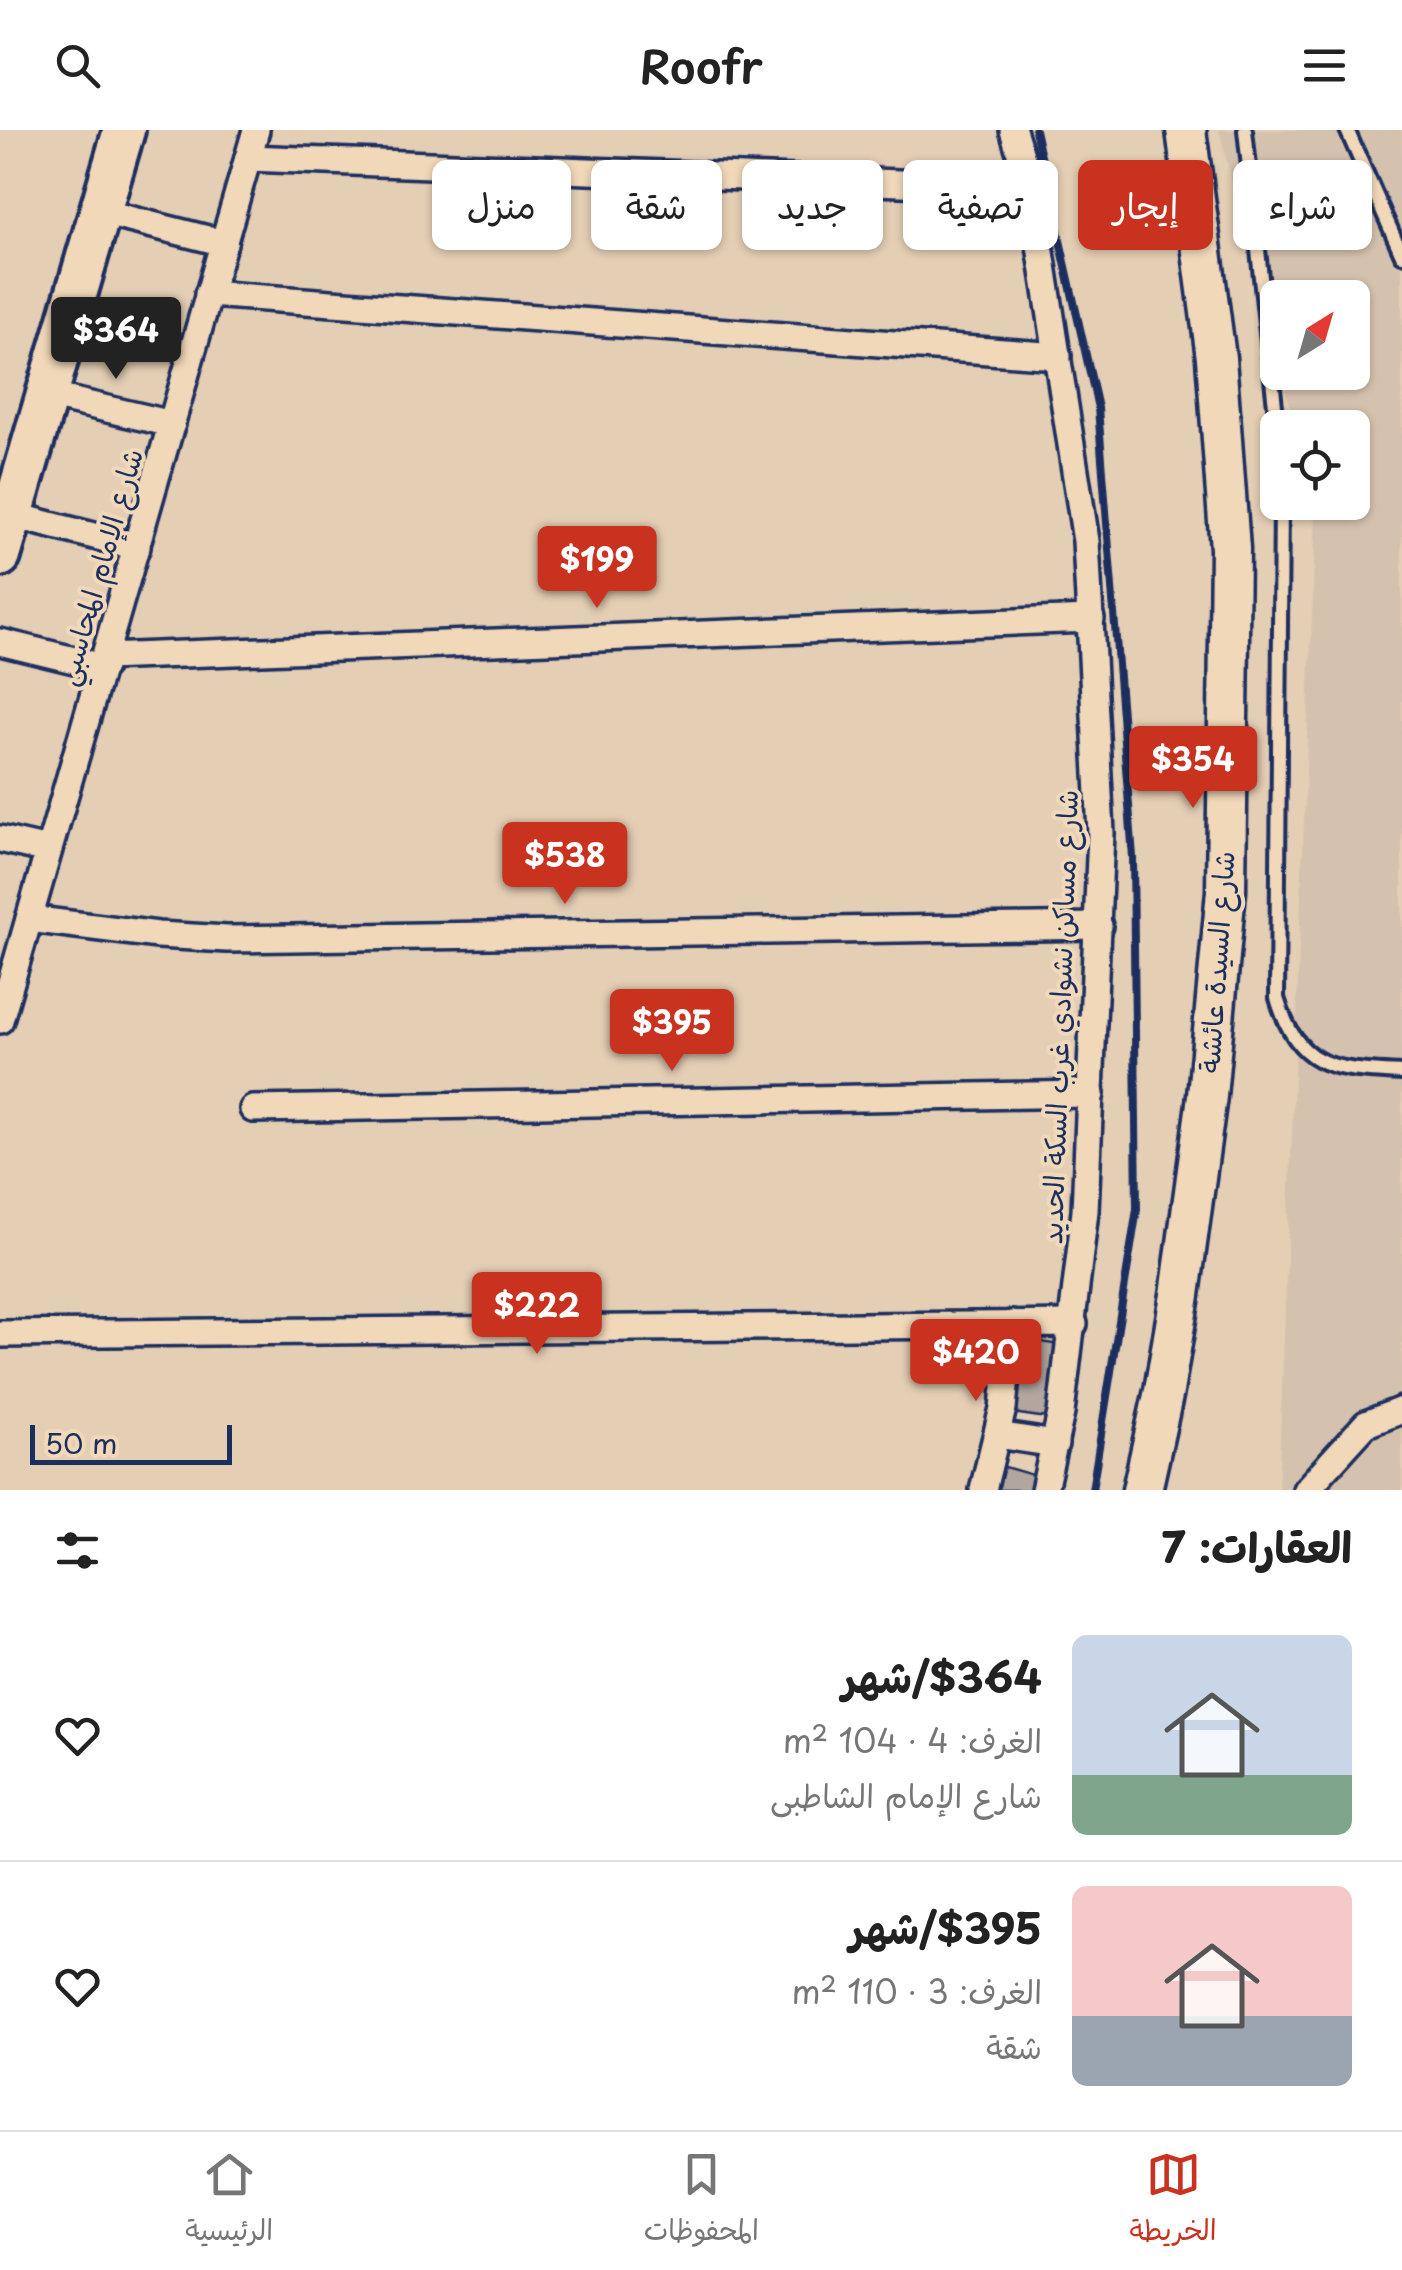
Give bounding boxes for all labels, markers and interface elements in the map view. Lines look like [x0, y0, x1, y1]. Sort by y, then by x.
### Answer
text: Roofr [639, 31, 763, 99]
icon: search [50, 38, 105, 93]
icon: menu [1297, 38, 1352, 93]
chip: منزل [432, 160, 571, 250]
chip: شقة [591, 160, 722, 250]
chip: جديد [742, 160, 883, 250]
chip: تصفية [903, 160, 1058, 250]
chip: إيجار [1078, 160, 1213, 250]
chip: شراء [1233, 160, 1372, 250]
north arrow [1260, 280, 1370, 390]
map controls [1260, 280, 1370, 520]
pin: $364 [57, 297, 175, 382]
text: $364 [73, 305, 159, 353]
button: locate [1260, 410, 1370, 520]
street label: شارع الإمام المحاسبي [44, 443, 158, 692]
pin: $199 [538, 526, 656, 611]
text: $199 [560, 534, 634, 582]
pin: $354 [1134, 726, 1252, 811]
text: $354 [1151, 734, 1235, 782]
street label: شارع مساكن نشوادي غرب السكة الحديد [1029, 789, 1089, 1245]
pin: $538 [506, 822, 624, 907]
text: $538 [524, 830, 606, 878]
street label: شارع السيدة عائشة [1186, 849, 1245, 1074]
pin: $395 [613, 989, 731, 1074]
text: $395 [632, 997, 712, 1045]
pin: $222 [478, 1272, 596, 1357]
text: $222 [494, 1280, 580, 1328]
pin: $420 [917, 1319, 1035, 1404]
text: $420 [932, 1327, 1020, 1375]
scale bar [30, 1420, 232, 1464]
text: 50 m [45, 1421, 118, 1464]
text: العقارات: 7 [1161, 1514, 1352, 1577]
icon: filters [50, 1523, 105, 1578]
text: $364/شهر [842, 1644, 1042, 1707]
icon: home [1152, 1675, 1272, 1795]
icon: heart [50, 1708, 105, 1763]
text: الغرف: 4 · 104 m² [783, 1716, 1042, 1764]
text: شارع الإمام الشاطبى [770, 1771, 1042, 1819]
text: $395/شهر [850, 1895, 1042, 1958]
icon: home [1152, 1926, 1272, 2046]
icon: heart [50, 1959, 105, 2014]
text: الغرف: 3 · 110 m² [791, 1967, 1042, 2015]
text: شقة [986, 2022, 1042, 2070]
tab: الرئيسية [185, 2147, 273, 2255]
tab: المحفوظات [644, 2147, 759, 2255]
tab: الخريطة [1129, 2147, 1217, 2255]

